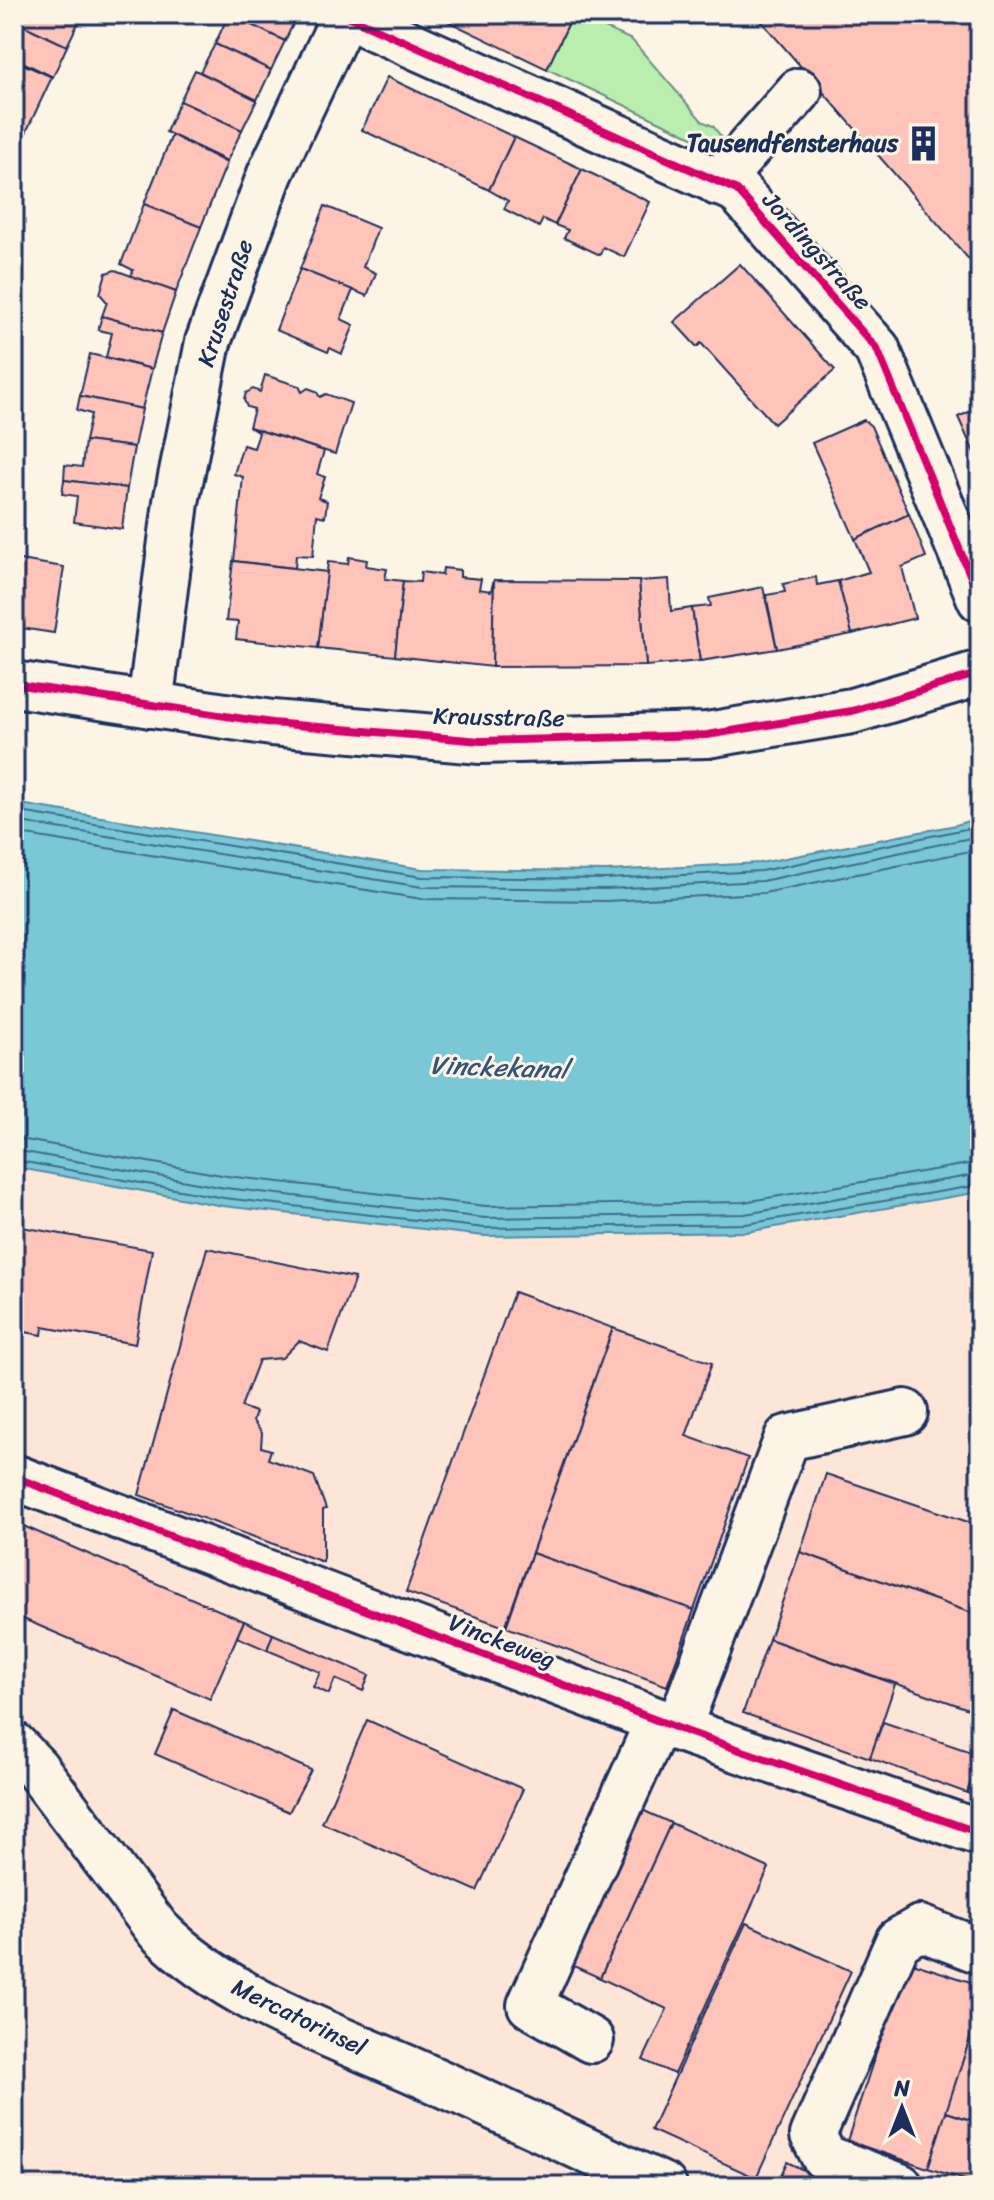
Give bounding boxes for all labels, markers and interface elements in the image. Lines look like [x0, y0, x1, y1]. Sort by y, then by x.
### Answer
place label: Tausendfensterhaus [687, 122, 899, 164]
building icon: Tausendfensterhaus [905, 124, 943, 162]
street label: Jordingstraße [751, 181, 883, 320]
street label: Krusestraße [185, 234, 265, 372]
street label: Krausstraße [433, 695, 565, 739]
water label: Vinckekanal [429, 1042, 574, 1093]
street label: Vinckeweg [443, 1601, 561, 1681]
street label: Mercatorinsel [224, 1966, 375, 2068]
north arrow [862, 2068, 942, 2148]
text: N [893, 2069, 910, 2108]

